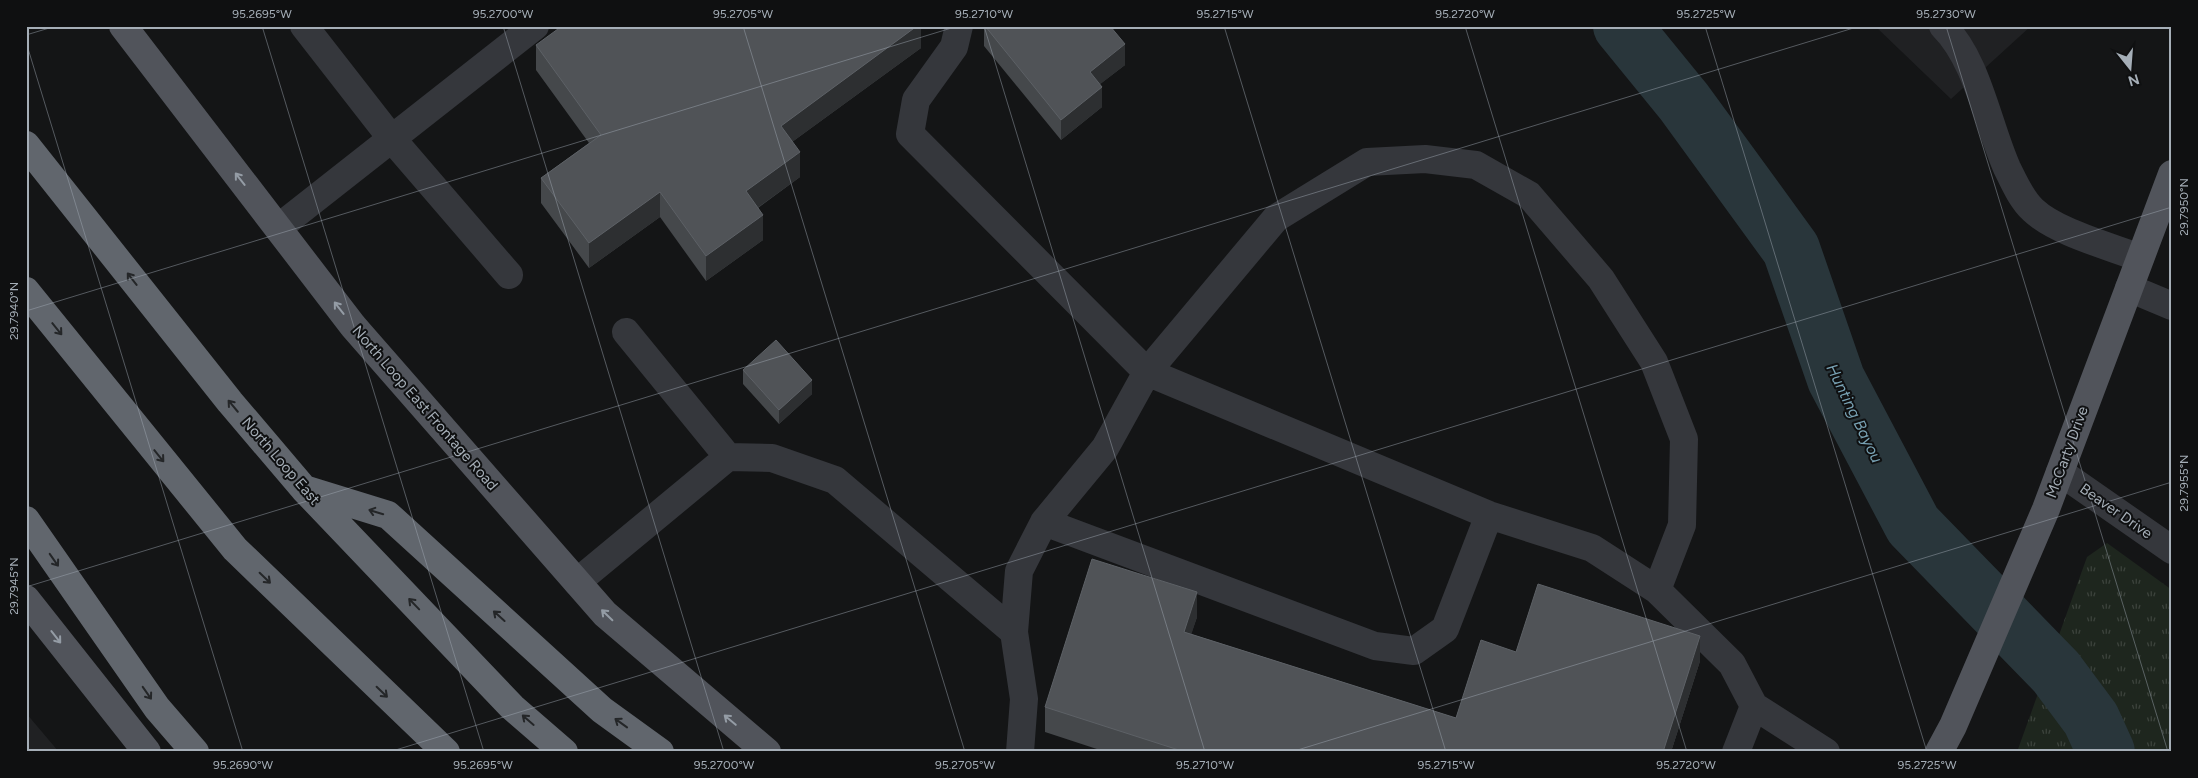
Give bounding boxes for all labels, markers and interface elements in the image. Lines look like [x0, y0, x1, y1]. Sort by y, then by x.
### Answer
text: 95.2695°W [232, 7, 292, 21]
text: 95.2700°W [473, 7, 534, 21]
text: 95.2705°W [713, 7, 773, 21]
text: 95.2710°W [955, 7, 1013, 21]
text: 95.2715°W [1196, 7, 1254, 21]
text: 95.2720°W [1435, 7, 1495, 21]
text: 95.2725°W [1677, 7, 1736, 21]
text: 95.2730°W [1916, 7, 1976, 21]
north arrow [2106, 42, 2156, 92]
text: N [2126, 70, 2141, 90]
one-way arrow [235, 172, 245, 186]
text: 29.7950°N [2177, 178, 2191, 236]
one-way arrow [127, 273, 138, 286]
text: 29.7940°N [7, 282, 21, 340]
one-way arrow [334, 301, 344, 315]
street label: North Loop East Frontage Road [349, 322, 501, 494]
one-way arrow [51, 323, 62, 336]
water label: Hunting Bayou [1822, 361, 1887, 466]
one-way arrow [228, 400, 239, 413]
street label: McCarty Drive [2042, 404, 2092, 500]
street label: North Loop East [238, 414, 324, 509]
one-way arrow [154, 449, 165, 462]
text: 29.7955°N [2177, 455, 2191, 511]
street label: Beaver Drive [2076, 479, 2156, 543]
one-way arrow [368, 506, 384, 516]
one-way arrow [49, 553, 59, 567]
text: 29.7945°N [7, 557, 21, 615]
one-way arrow [259, 572, 271, 584]
one-way arrow [408, 597, 420, 610]
one-way arrow [600, 609, 613, 621]
one-way arrow [492, 610, 505, 622]
one-way arrow [51, 630, 62, 643]
one-way arrow [376, 685, 388, 698]
one-way arrow [142, 686, 152, 700]
one-way arrow [521, 714, 534, 726]
one-way arrow [724, 715, 737, 726]
one-way arrow [614, 718, 628, 728]
text: 95.2690°W [213, 758, 274, 772]
text: 95.2695°W [453, 758, 513, 772]
text: 95.2700°W [694, 758, 755, 772]
text: 95.2705°W [935, 758, 995, 772]
text: 95.2710°W [1176, 758, 1234, 772]
text: 95.2715°W [1417, 758, 1475, 772]
text: 95.2720°W [1656, 758, 1716, 772]
text: 95.2725°W [1898, 758, 1957, 772]

